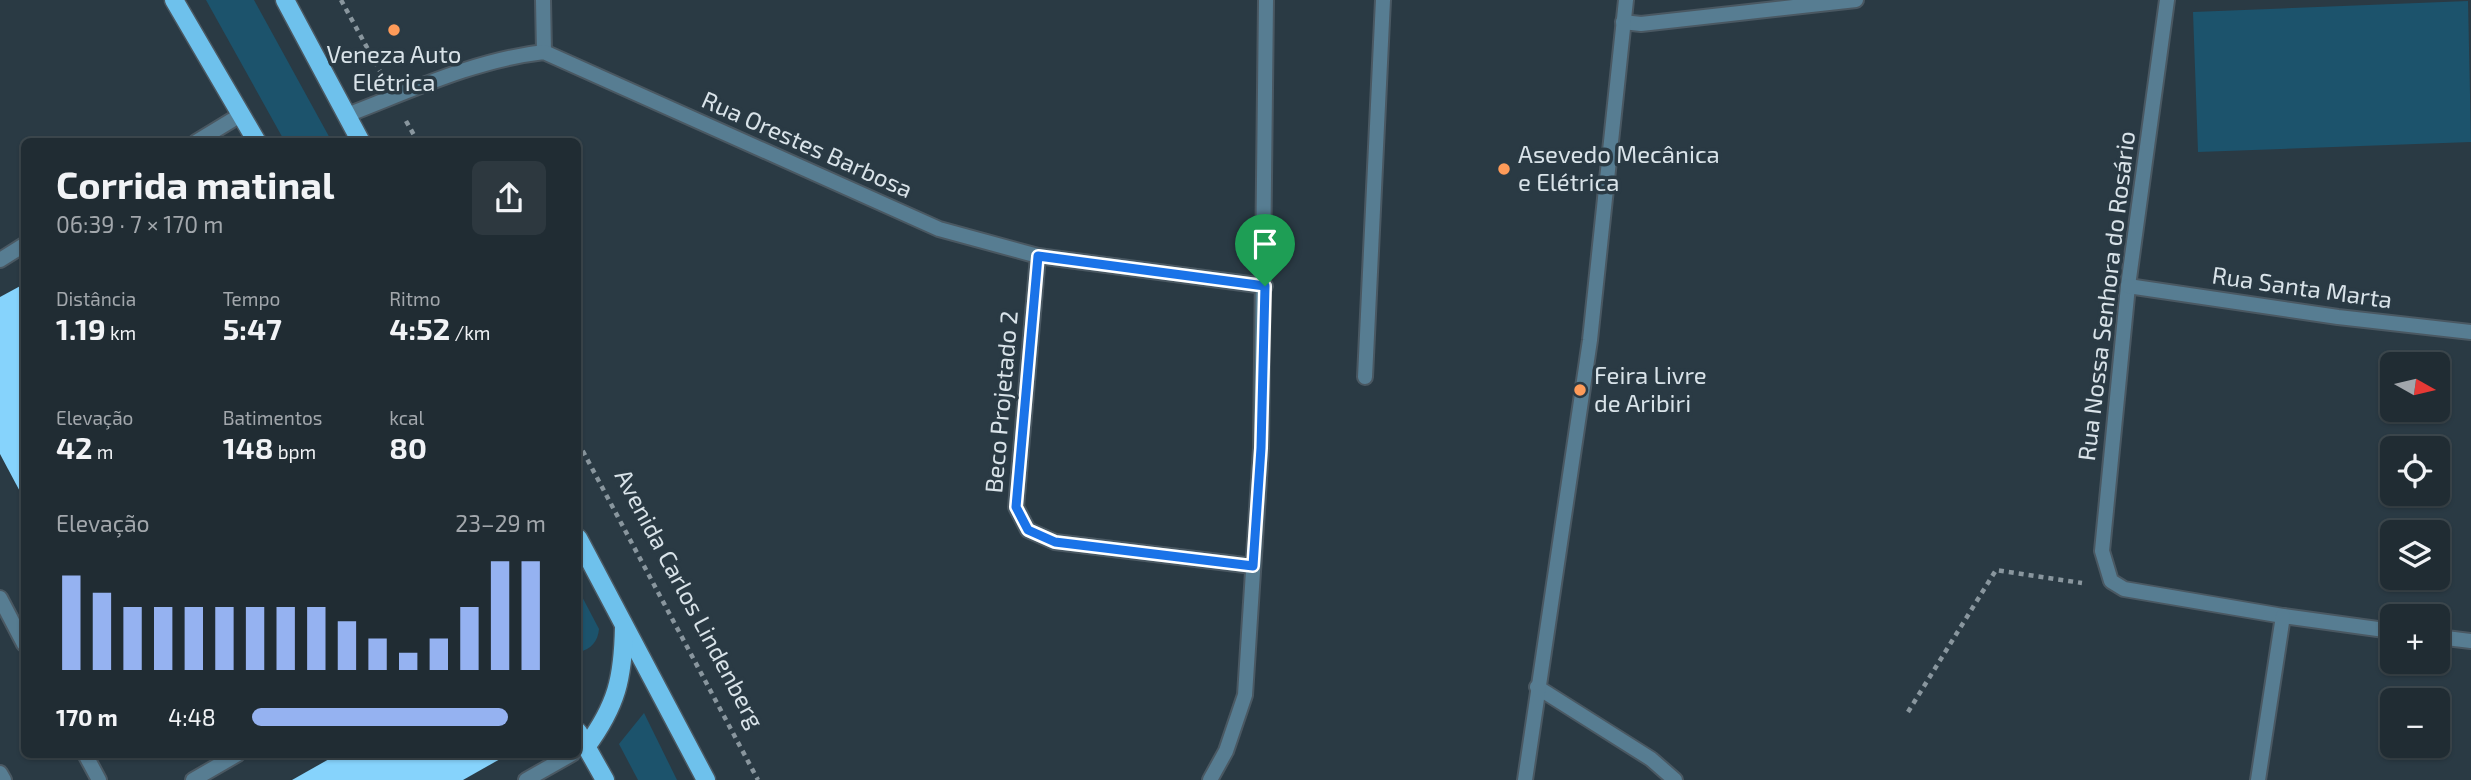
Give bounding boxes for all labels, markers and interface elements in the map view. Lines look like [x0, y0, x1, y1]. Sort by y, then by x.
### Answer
marker: Veneza Auto Elétrica [386, 22, 402, 38]
place label: Veneza Auto Elétrica [327, 39, 462, 96]
street label: Rua Orestes Barbosa [698, 84, 917, 203]
street label: Rua Nossa Senhora do Rosário [2071, 129, 2140, 462]
place label: Asevedo Mecânica e Elétrica [1518, 139, 1720, 196]
text: Corrida matinal [56, 161, 334, 207]
button: share [472, 161, 546, 235]
marker: Asevedo Mecânica e Elétrica [1496, 161, 1512, 177]
text: 06:39 · 7 × 170 m [56, 210, 223, 238]
pin [1235, 214, 1295, 286]
icon: arrive [1246, 225, 1284, 263]
street label: Rua Santa Marta [2210, 260, 2394, 314]
text: Distância [56, 287, 136, 310]
text: Tempo [223, 287, 280, 310]
text: Ritmo [389, 287, 440, 310]
text: 1.19 [56, 310, 106, 346]
text: 5:47 [223, 310, 282, 346]
text: 4:52 [389, 310, 450, 346]
street label: Beco Projetado 2 [978, 310, 1023, 494]
text: km [106, 321, 136, 344]
text: /km [450, 321, 491, 344]
north arrow [2380, 352, 2450, 422]
map controls [2380, 352, 2450, 758]
place label: Feira Livre de Aribiri [1594, 360, 1707, 417]
marker: Feira Livre de Aribiri [1572, 382, 1588, 398]
text: Elevação [56, 406, 133, 429]
text: Batimentos [223, 406, 322, 429]
text: kcal [389, 406, 424, 429]
text: 42 [56, 429, 93, 465]
text: 148 [223, 429, 273, 465]
text: 80 [389, 429, 427, 465]
button: locate [2380, 436, 2450, 506]
text: m [93, 440, 113, 463]
text: bpm [273, 440, 316, 463]
street label: Avenida Carlos Lindenberg [610, 464, 771, 733]
text: Elevação [56, 509, 150, 537]
text: 23–29 m [455, 509, 546, 537]
button: layers [2380, 520, 2450, 590]
button: + [2380, 604, 2450, 674]
button: − [2380, 688, 2450, 758]
text: 170 m [56, 703, 118, 731]
text: 4:48 [168, 703, 216, 731]

